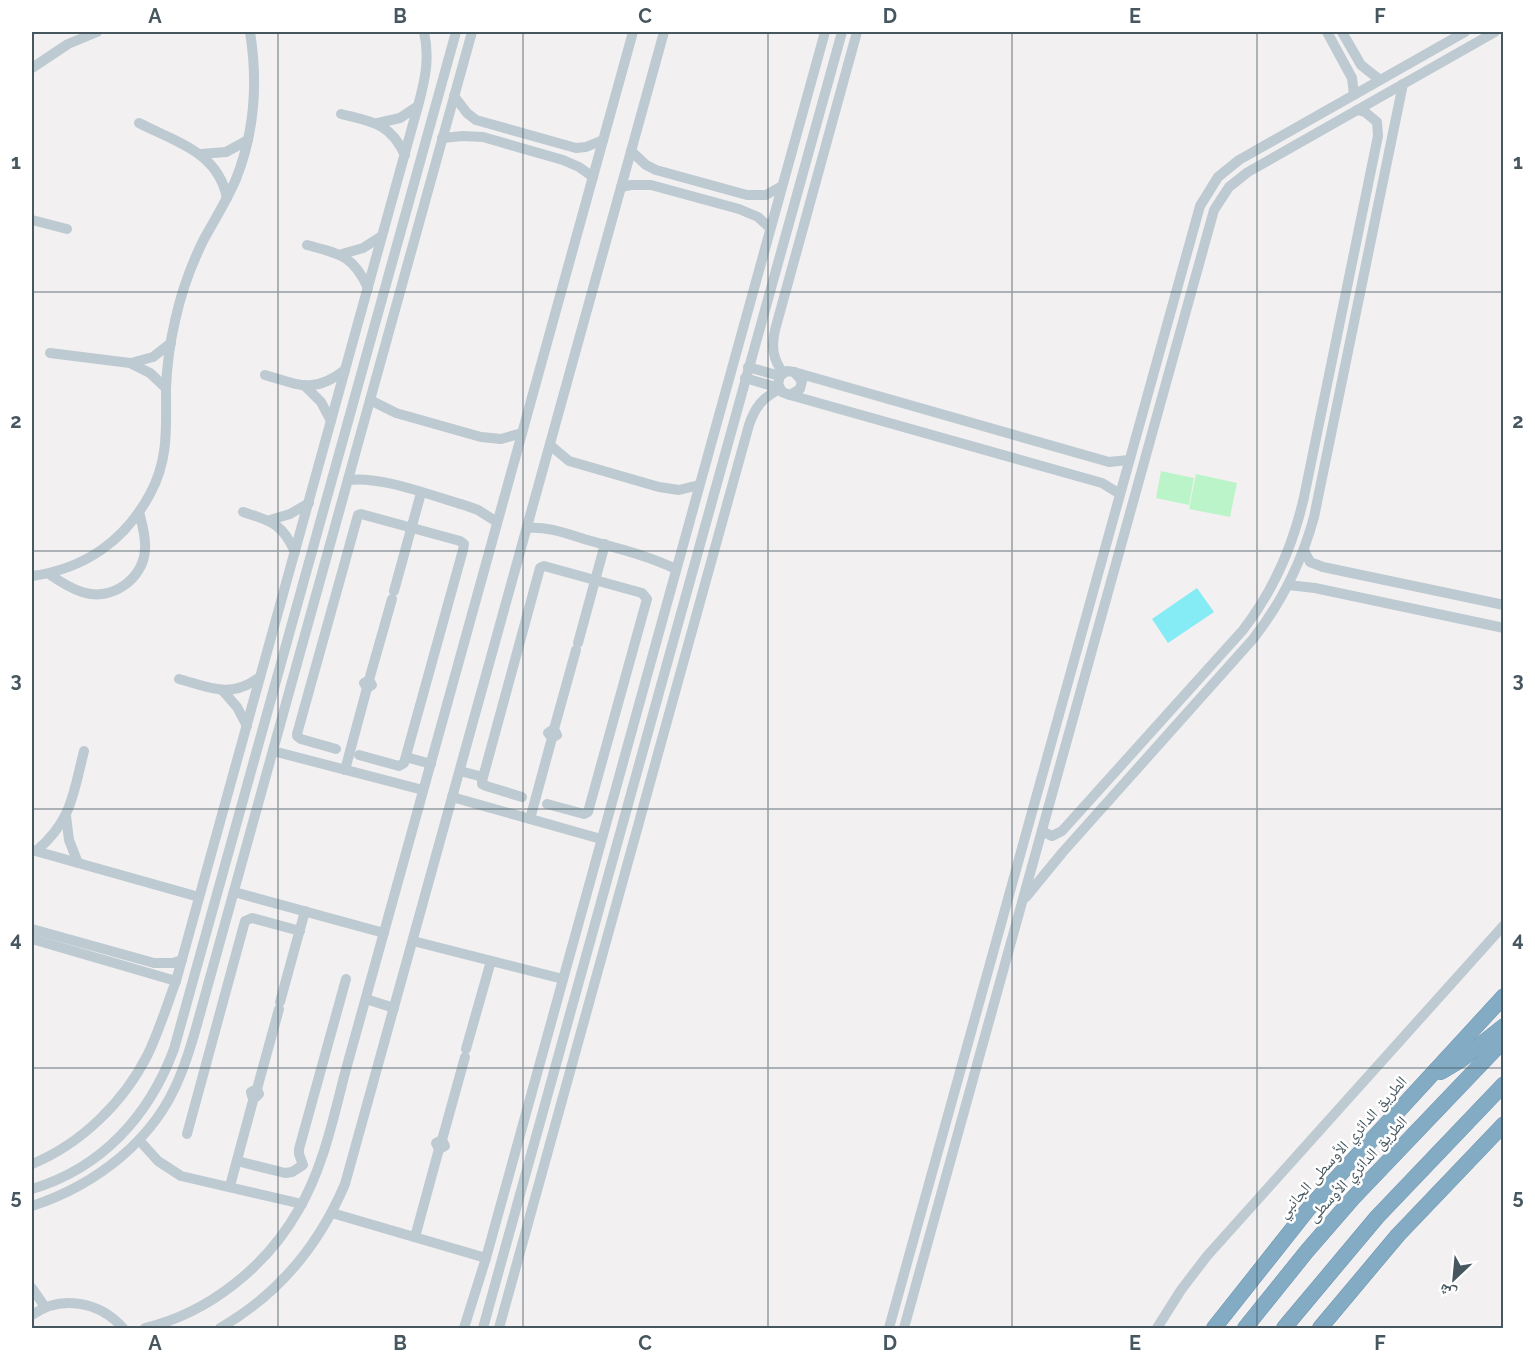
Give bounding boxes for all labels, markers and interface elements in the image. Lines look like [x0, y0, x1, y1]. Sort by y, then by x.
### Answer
text: A [148, 4, 162, 28]
text: B [393, 4, 407, 28]
text: C [638, 4, 652, 28]
text: D [883, 4, 897, 28]
text: E [1129, 4, 1141, 28]
text: F [1374, 4, 1386, 28]
text: 1 [11, 150, 21, 174]
text: 1 [1513, 150, 1523, 174]
text: 2 [10, 409, 22, 433]
text: 2 [1512, 409, 1524, 433]
text: 3 [10, 668, 22, 692]
text: 3 [1512, 668, 1524, 692]
text: 4 [10, 927, 22, 951]
text: 4 [1512, 927, 1524, 951]
street label: الطريق الدائري الأوسطى الجانبي [1273, 1072, 1411, 1222]
street label: الطريق الدائري الأوسطى [1303, 1112, 1411, 1226]
text: 5 [10, 1185, 22, 1209]
text: 5 [1512, 1185, 1524, 1209]
north arrow [1424, 1249, 1484, 1309]
text: ش [1436, 1280, 1459, 1304]
text: A [148, 1331, 162, 1355]
text: B [393, 1331, 407, 1355]
text: C [638, 1331, 652, 1355]
text: D [883, 1331, 897, 1355]
text: E [1129, 1331, 1141, 1355]
text: F [1374, 1331, 1386, 1355]

